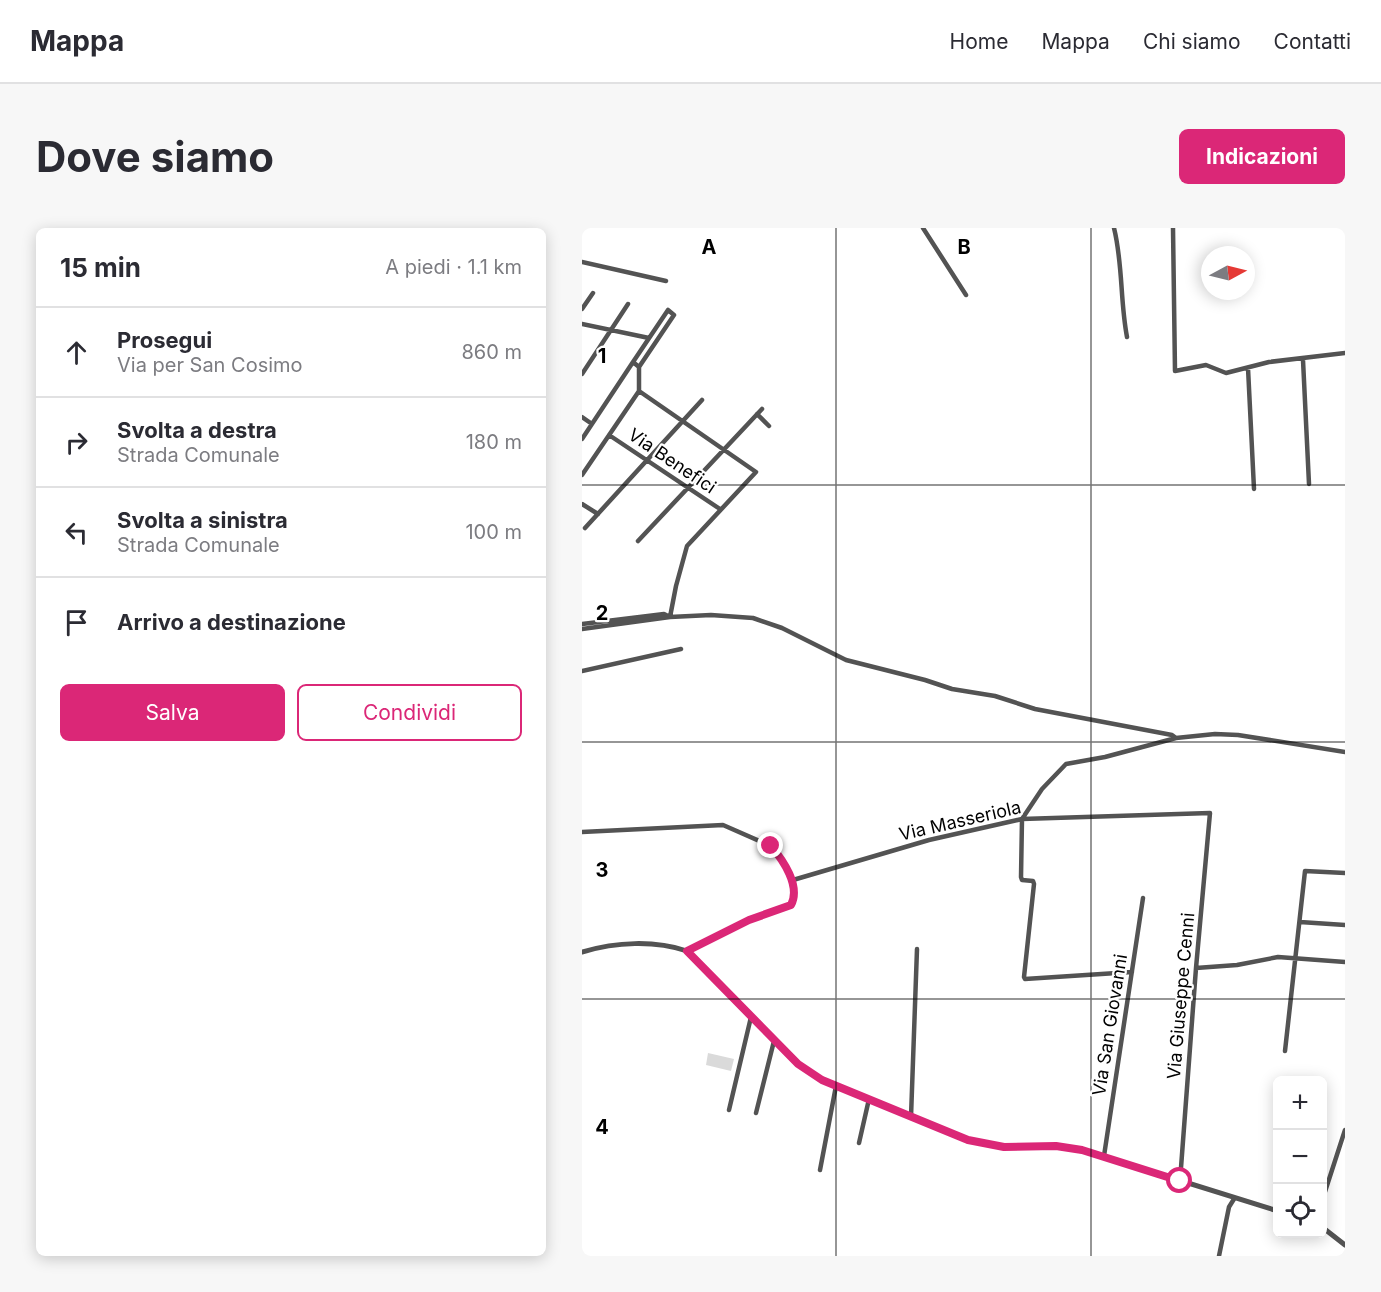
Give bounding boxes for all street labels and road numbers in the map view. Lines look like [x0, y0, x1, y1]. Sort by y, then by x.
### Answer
street label: Via Benefici [625, 424, 720, 498]
street label: Via Masseriola [897, 796, 1023, 845]
street label: Via Giuseppe Cenni [1163, 912, 1198, 1080]
street label: Via San Giovanni [1088, 953, 1131, 1097]

